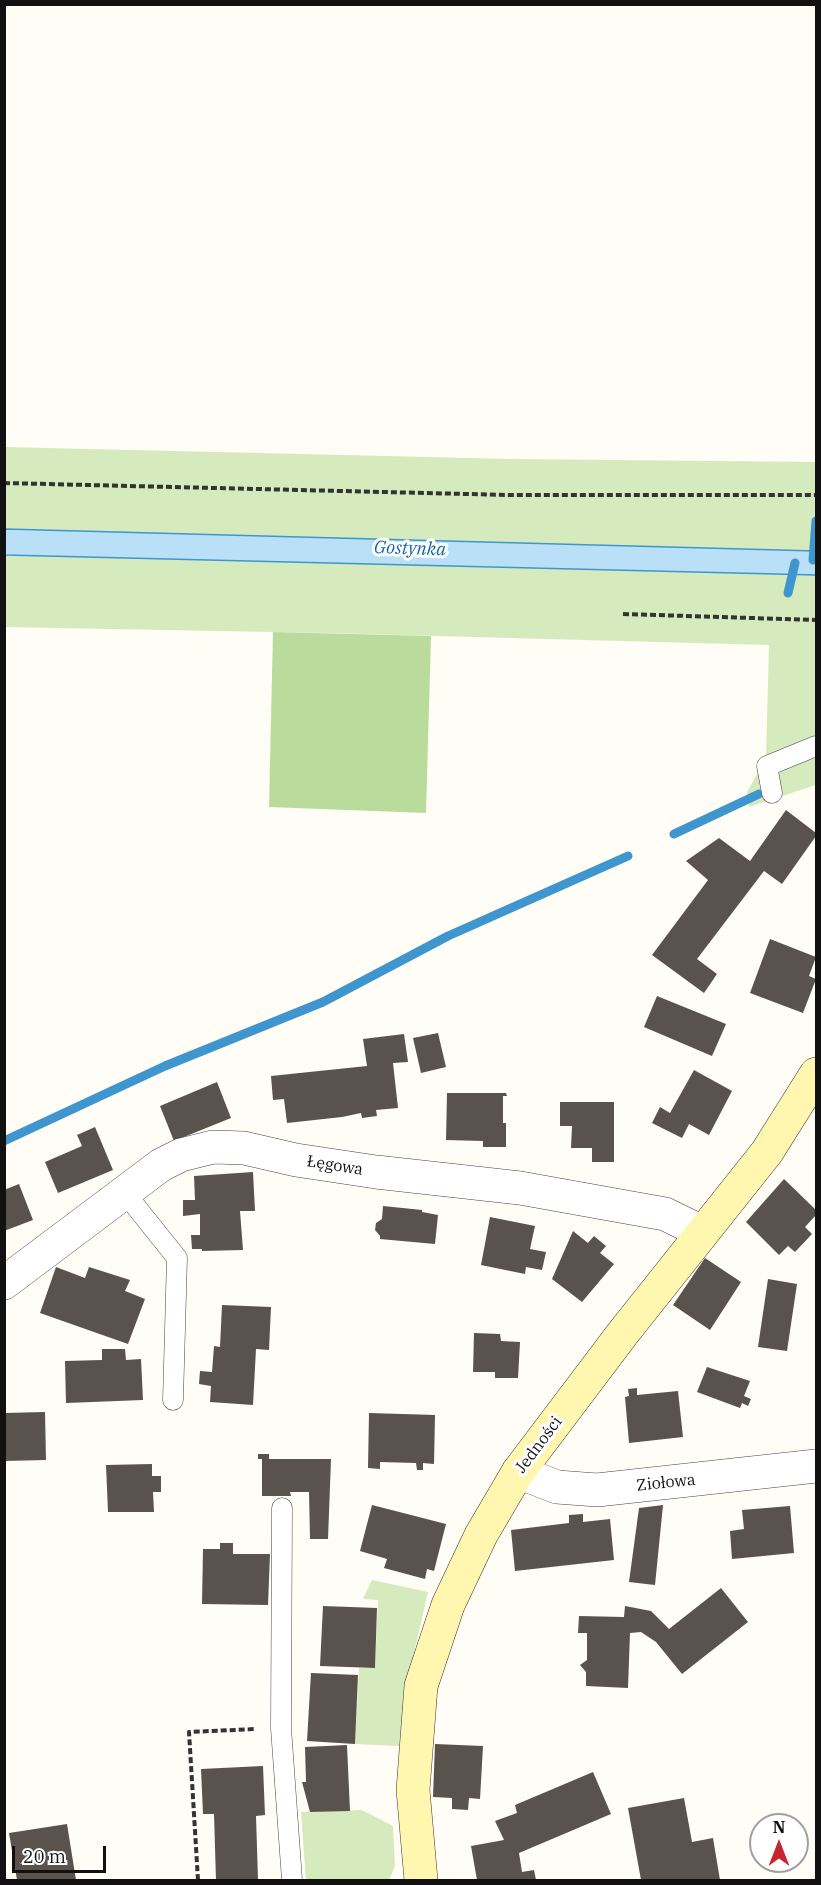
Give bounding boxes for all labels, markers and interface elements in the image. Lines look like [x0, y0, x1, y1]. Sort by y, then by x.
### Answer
water label: Gostynka [374, 537, 446, 561]
street label: Łęgowa [306, 1152, 364, 1180]
street label: Jedności [511, 1413, 567, 1477]
street label: Ziołowa [636, 1470, 696, 1496]
north arrow [749, 1813, 809, 1873]
text: N [773, 1817, 785, 1837]
scale bar [15, 1834, 110, 1872]
text: 20 m [23, 1845, 66, 1868]

